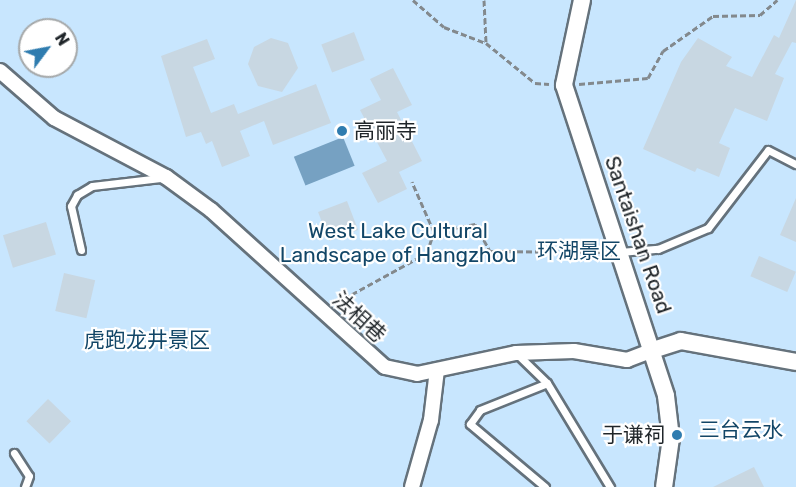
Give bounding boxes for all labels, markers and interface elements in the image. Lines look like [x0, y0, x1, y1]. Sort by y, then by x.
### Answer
north arrow [18, 18, 78, 78]
text: N [51, 29, 73, 49]
place label: 高丽寺 [354, 118, 417, 144]
marker: 高丽寺 [335, 124, 349, 138]
street label: Santaishan Road [599, 153, 677, 317]
park label: West Lake Cultural Landscape of Hangzhou [279, 218, 517, 268]
park label: 环湖景区 [537, 238, 621, 264]
street label: 法相巷 [327, 287, 391, 347]
park label: 虎跑龙井景区 [84, 327, 210, 353]
park label: 三台云水 [699, 417, 783, 443]
place label: 于谦祠 [602, 422, 665, 448]
marker: 于谦祠 [670, 428, 684, 442]

